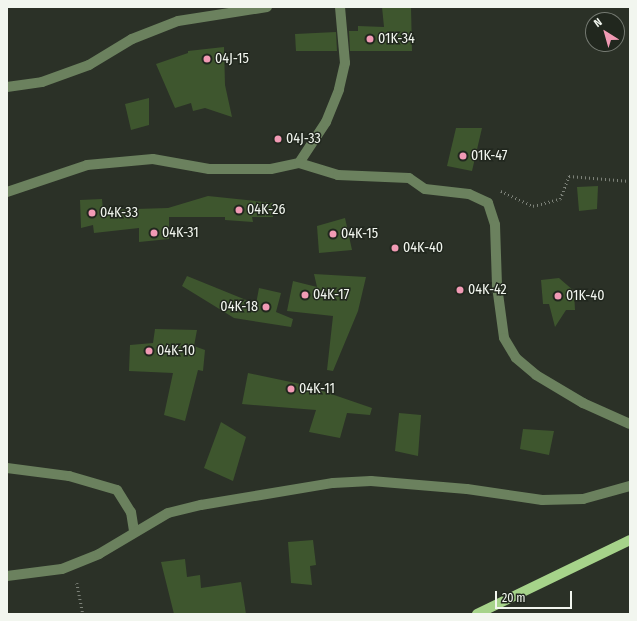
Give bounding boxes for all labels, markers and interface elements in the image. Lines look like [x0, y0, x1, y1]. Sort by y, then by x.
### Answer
north arrow [585, 12, 625, 52]
text: N [592, 16, 605, 30]
place label: 01K-34 [378, 31, 415, 47]
marker: 01K-34 [365, 34, 375, 44]
place label: 04J-15 [215, 51, 249, 67]
marker: 04J-15 [202, 54, 212, 64]
place label: 04J-33 [286, 131, 321, 147]
marker: 04J-33 [273, 134, 283, 144]
place label: 01K-47 [471, 148, 508, 164]
marker: 01K-47 [458, 151, 468, 161]
place label: 04K-26 [247, 202, 285, 218]
place label: 04K-33 [100, 205, 138, 221]
marker: 04K-26 [234, 205, 244, 215]
marker: 04K-33 [87, 208, 97, 218]
place label: 04K-31 [162, 225, 199, 241]
place label: 04K-15 [341, 226, 378, 242]
marker: 04K-31 [149, 228, 159, 238]
marker: 04K-15 [328, 229, 338, 239]
place label: 04K-40 [403, 240, 443, 256]
marker: 04K-40 [390, 243, 400, 253]
place label: 04K-42 [468, 282, 507, 298]
marker: 04K-42 [455, 285, 465, 295]
place label: 04K-17 [313, 287, 349, 303]
place label: 01K-40 [566, 288, 604, 304]
marker: 04K-17 [300, 290, 310, 300]
marker: 01K-40 [553, 291, 563, 301]
place label: 04K-18 [220, 299, 258, 315]
marker: 04K-18 [261, 302, 271, 312]
place label: 04K-10 [157, 343, 195, 359]
marker: 04K-10 [144, 346, 154, 356]
place label: 04K-11 [299, 381, 335, 397]
marker: 04K-11 [286, 384, 296, 394]
scale bar [497, 583, 574, 609]
text: 20 m [502, 591, 526, 605]

